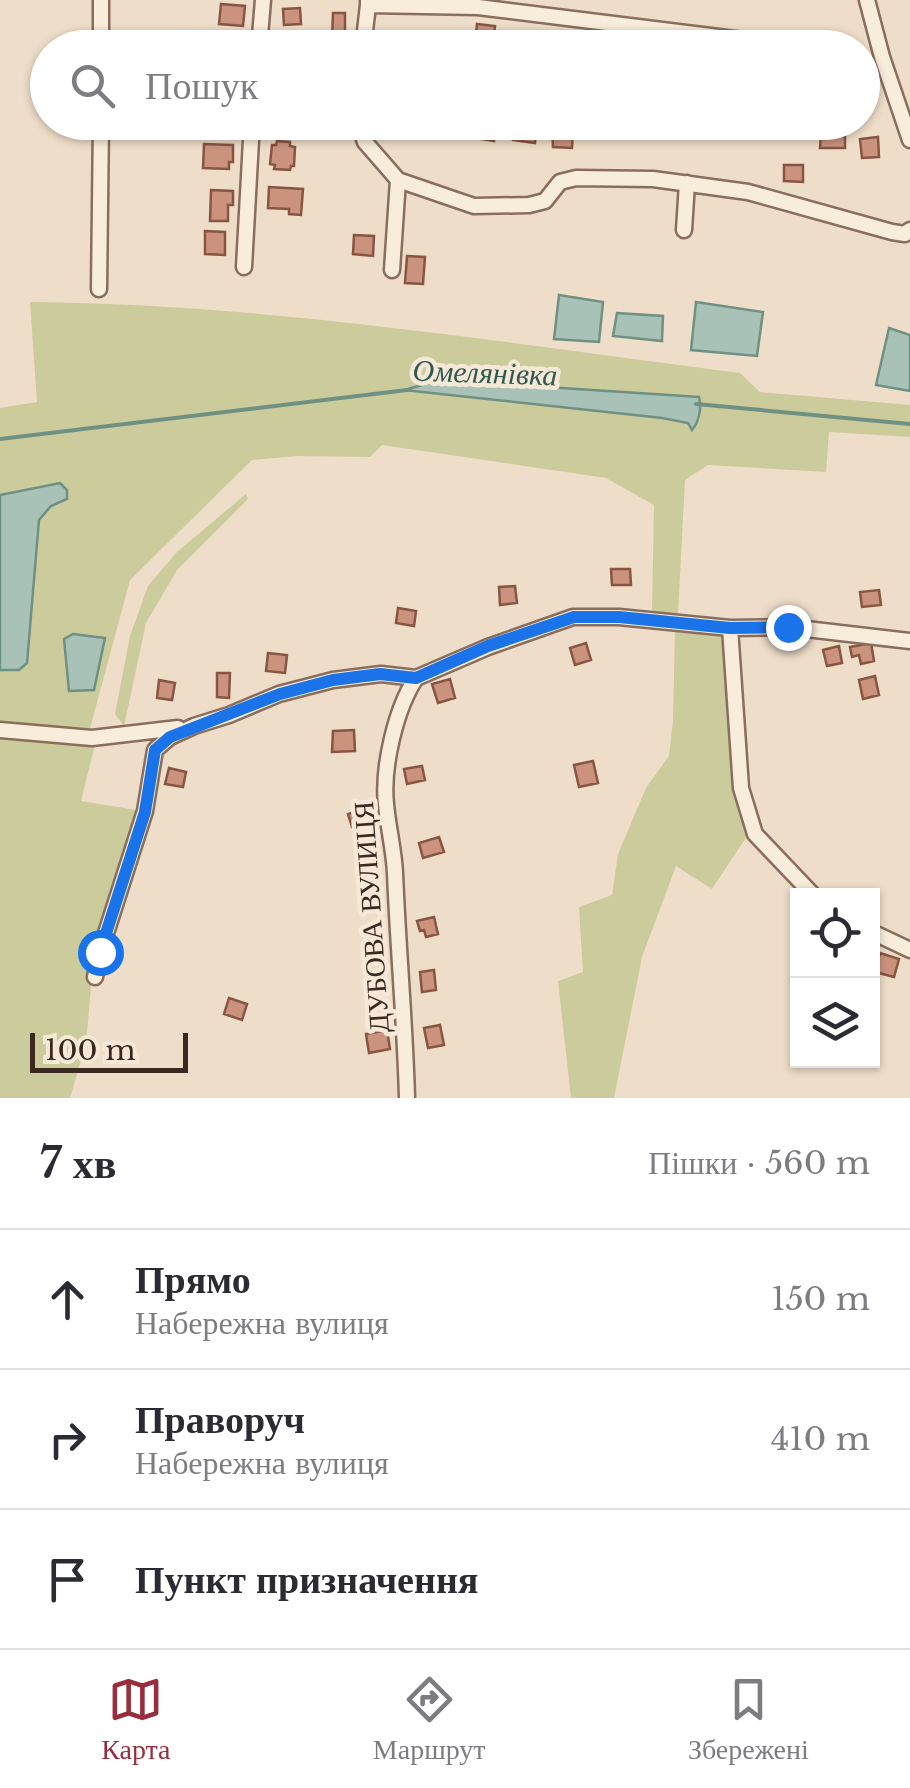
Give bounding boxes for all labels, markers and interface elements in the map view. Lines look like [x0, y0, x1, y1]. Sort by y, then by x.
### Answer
search box [30, 30, 880, 140]
icon: search [65, 58, 120, 113]
text: Пошук [145, 62, 258, 109]
water label: Омелянівка [412, 351, 558, 394]
route end [766, 605, 812, 651]
street label: ДУБОВА ВУЛИЦЯ [346, 800, 397, 1034]
map controls [790, 888, 880, 1068]
button: locate [790, 888, 880, 978]
route start [78, 930, 124, 976]
button: layers [790, 978, 880, 1068]
scale bar [30, 1028, 188, 1072]
text: 100 m [45, 1033, 136, 1068]
text: 7 хв [40, 1137, 117, 1189]
text: Пішки · 560 m [648, 1143, 870, 1183]
text: Прямо [135, 1256, 251, 1303]
icon: ahead [40, 1272, 95, 1327]
text: 150 m [771, 1279, 870, 1319]
text: Набережна вулиця [135, 1303, 389, 1343]
text: Праворуч [135, 1396, 305, 1443]
icon: right [40, 1412, 95, 1467]
text: 410 m [771, 1419, 870, 1459]
text: Набережна вулиця [135, 1443, 389, 1483]
icon: arrive [40, 1552, 95, 1607]
text: Пункт призначення [135, 1556, 478, 1603]
tab: Карта [101, 1672, 171, 1767]
tab: Маршрут [373, 1672, 486, 1767]
tab: Збережені [688, 1672, 809, 1767]

